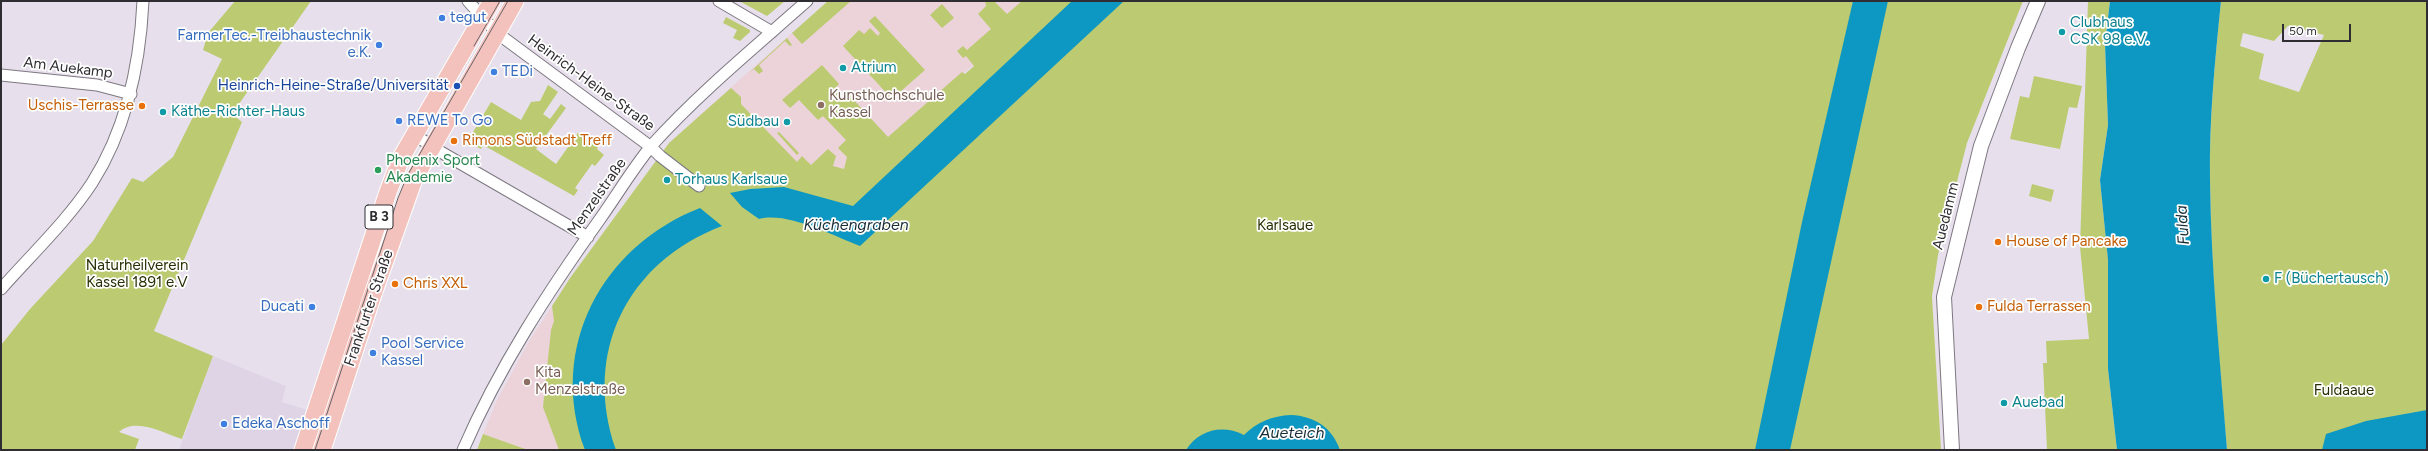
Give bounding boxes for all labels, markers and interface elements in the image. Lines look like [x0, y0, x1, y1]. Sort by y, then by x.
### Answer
place label: tegut [450, 9, 487, 27]
marker: tegut [437, 13, 447, 23]
place label: Clubhaus CSK 98 e.V. [2070, 14, 2149, 49]
scale bar [2284, 16, 2353, 42]
text: 50 m [2289, 24, 2317, 38]
place label: FarmerTec.-Treibhaustechnik e.K. [177, 27, 371, 62]
marker: Clubhaus CSK 98 e.V. [2057, 27, 2067, 37]
street label: Heinrich-Heine-Straße [524, 31, 658, 135]
marker: FarmerTec.-Treibhaustechnik e.K. [374, 40, 384, 50]
street label: Am Auekamp [22, 54, 114, 82]
place label: Atrium [851, 59, 897, 77]
place label: TEDi [502, 63, 533, 81]
marker: Atrium [838, 63, 848, 73]
marker: TEDi [489, 67, 499, 77]
place label: Heinrich-Heine-Straße/Universität [218, 77, 449, 95]
marker: Heinrich-Heine-Straße/Universität [452, 81, 462, 91]
place label: Kunsthochschule Kassel [829, 87, 944, 122]
place label: Uschis-Terrasse [28, 97, 134, 115]
marker: Kunsthochschule Kassel [816, 100, 826, 110]
marker: Uschis-Terrasse [137, 101, 147, 111]
place label: Käthe-Richter-Haus [171, 103, 305, 121]
marker: Käthe-Richter-Haus [158, 107, 168, 117]
place label: REWE To Go [407, 112, 492, 130]
place label: Südbau [728, 113, 779, 131]
marker: REWE To Go [394, 116, 404, 126]
marker: Südbau [782, 117, 792, 127]
place label: Rimons Südstadt Treff [462, 132, 612, 150]
marker: Rimons Südstadt Treff [449, 136, 459, 146]
place label: Phoenix Sport Akademie [386, 152, 480, 187]
street label: Menzelstraße [564, 155, 630, 239]
marker: Phoenix Sport Akademie [373, 165, 383, 175]
place label: Torhaus Karlsaue [675, 171, 787, 189]
marker: Torhaus Karlsaue [662, 175, 672, 185]
street label: Auedamm [1929, 181, 1963, 251]
water label: Fulda [2172, 204, 2194, 246]
road number: B 3 [365, 205, 393, 229]
water label: Küchengraben [803, 215, 909, 235]
park label: Karlsaue [1257, 217, 1313, 235]
place label: House of Pancake [2006, 233, 2127, 251]
marker: House of Pancake [1993, 237, 2003, 247]
street label: Frankfurter Straße [341, 247, 397, 369]
park label: Naturheilverein Kassel 1891 e.V [86, 257, 188, 292]
place label: F (Büchertausch) [2274, 270, 2389, 288]
marker: F (Büchertausch) [2261, 274, 2271, 284]
place label: Chris XXL [403, 275, 468, 293]
marker: Chris XXL [390, 279, 400, 289]
place label: Ducati [260, 298, 304, 316]
place label: Fulda Terrassen [1987, 298, 2091, 316]
marker: Ducati [307, 302, 317, 312]
marker: Fulda Terrassen [1974, 302, 1984, 312]
place label: Pool Service Kassel [381, 335, 464, 370]
marker: Pool Service Kassel [368, 348, 378, 358]
place label: Kita Menzelstraße [535, 364, 625, 399]
marker: Kita Menzelstraße [522, 377, 532, 387]
park label: Fuldaaue [2314, 382, 2374, 400]
place label: Auebad [2012, 394, 2064, 412]
marker: Auebad [1999, 398, 2009, 408]
place label: Edeka Aschoff [232, 415, 330, 433]
marker: Edeka Aschoff [219, 419, 229, 429]
water label: Aueteich [1260, 423, 1324, 443]

